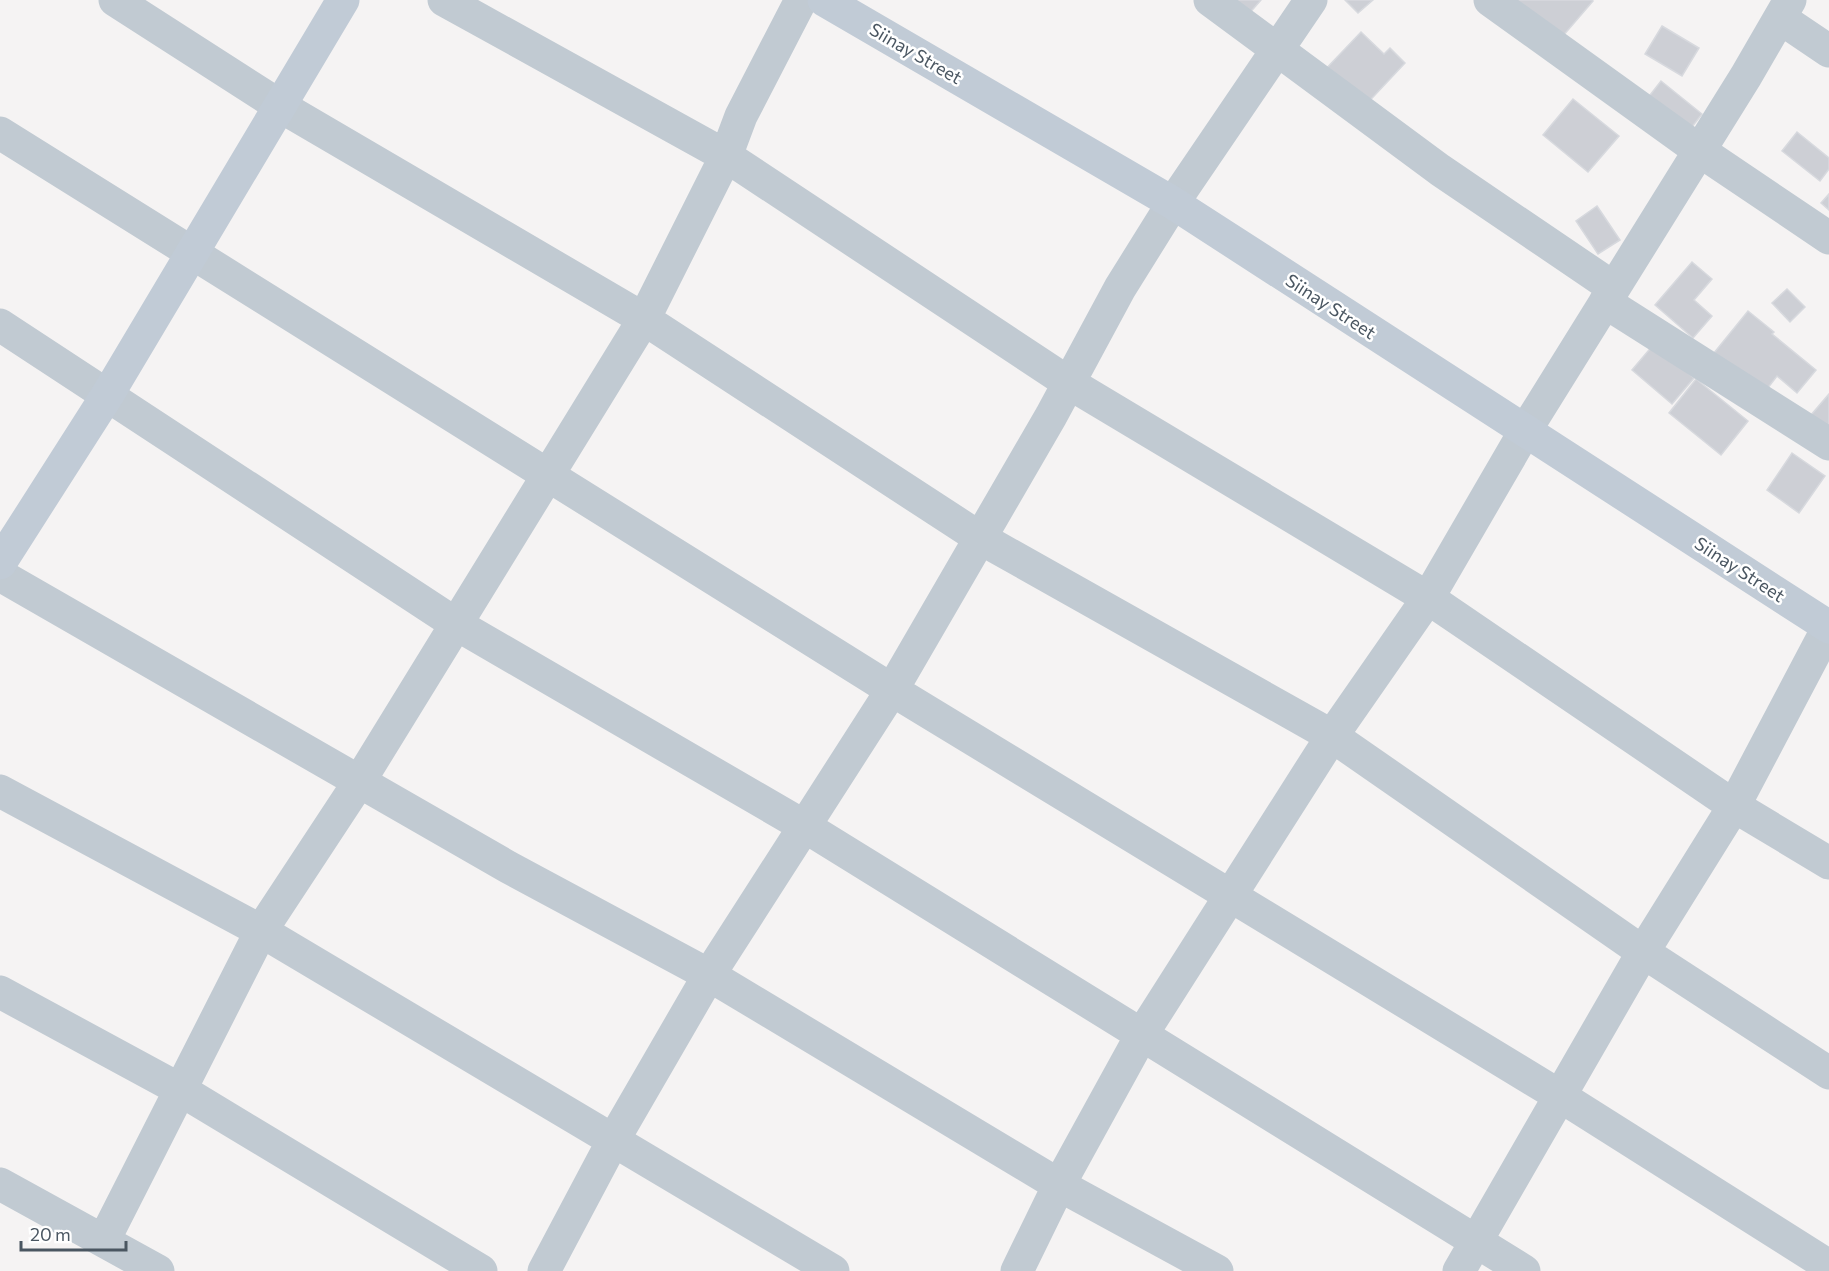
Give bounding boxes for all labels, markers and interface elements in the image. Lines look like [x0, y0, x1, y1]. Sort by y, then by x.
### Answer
street label: Siinay Street [866, 18, 966, 88]
street label: Siinay Street [1282, 269, 1380, 343]
street label: Siinay Street [1691, 532, 1789, 606]
scale bar [21, 1214, 126, 1252]
text: 20 m [30, 1223, 71, 1245]

